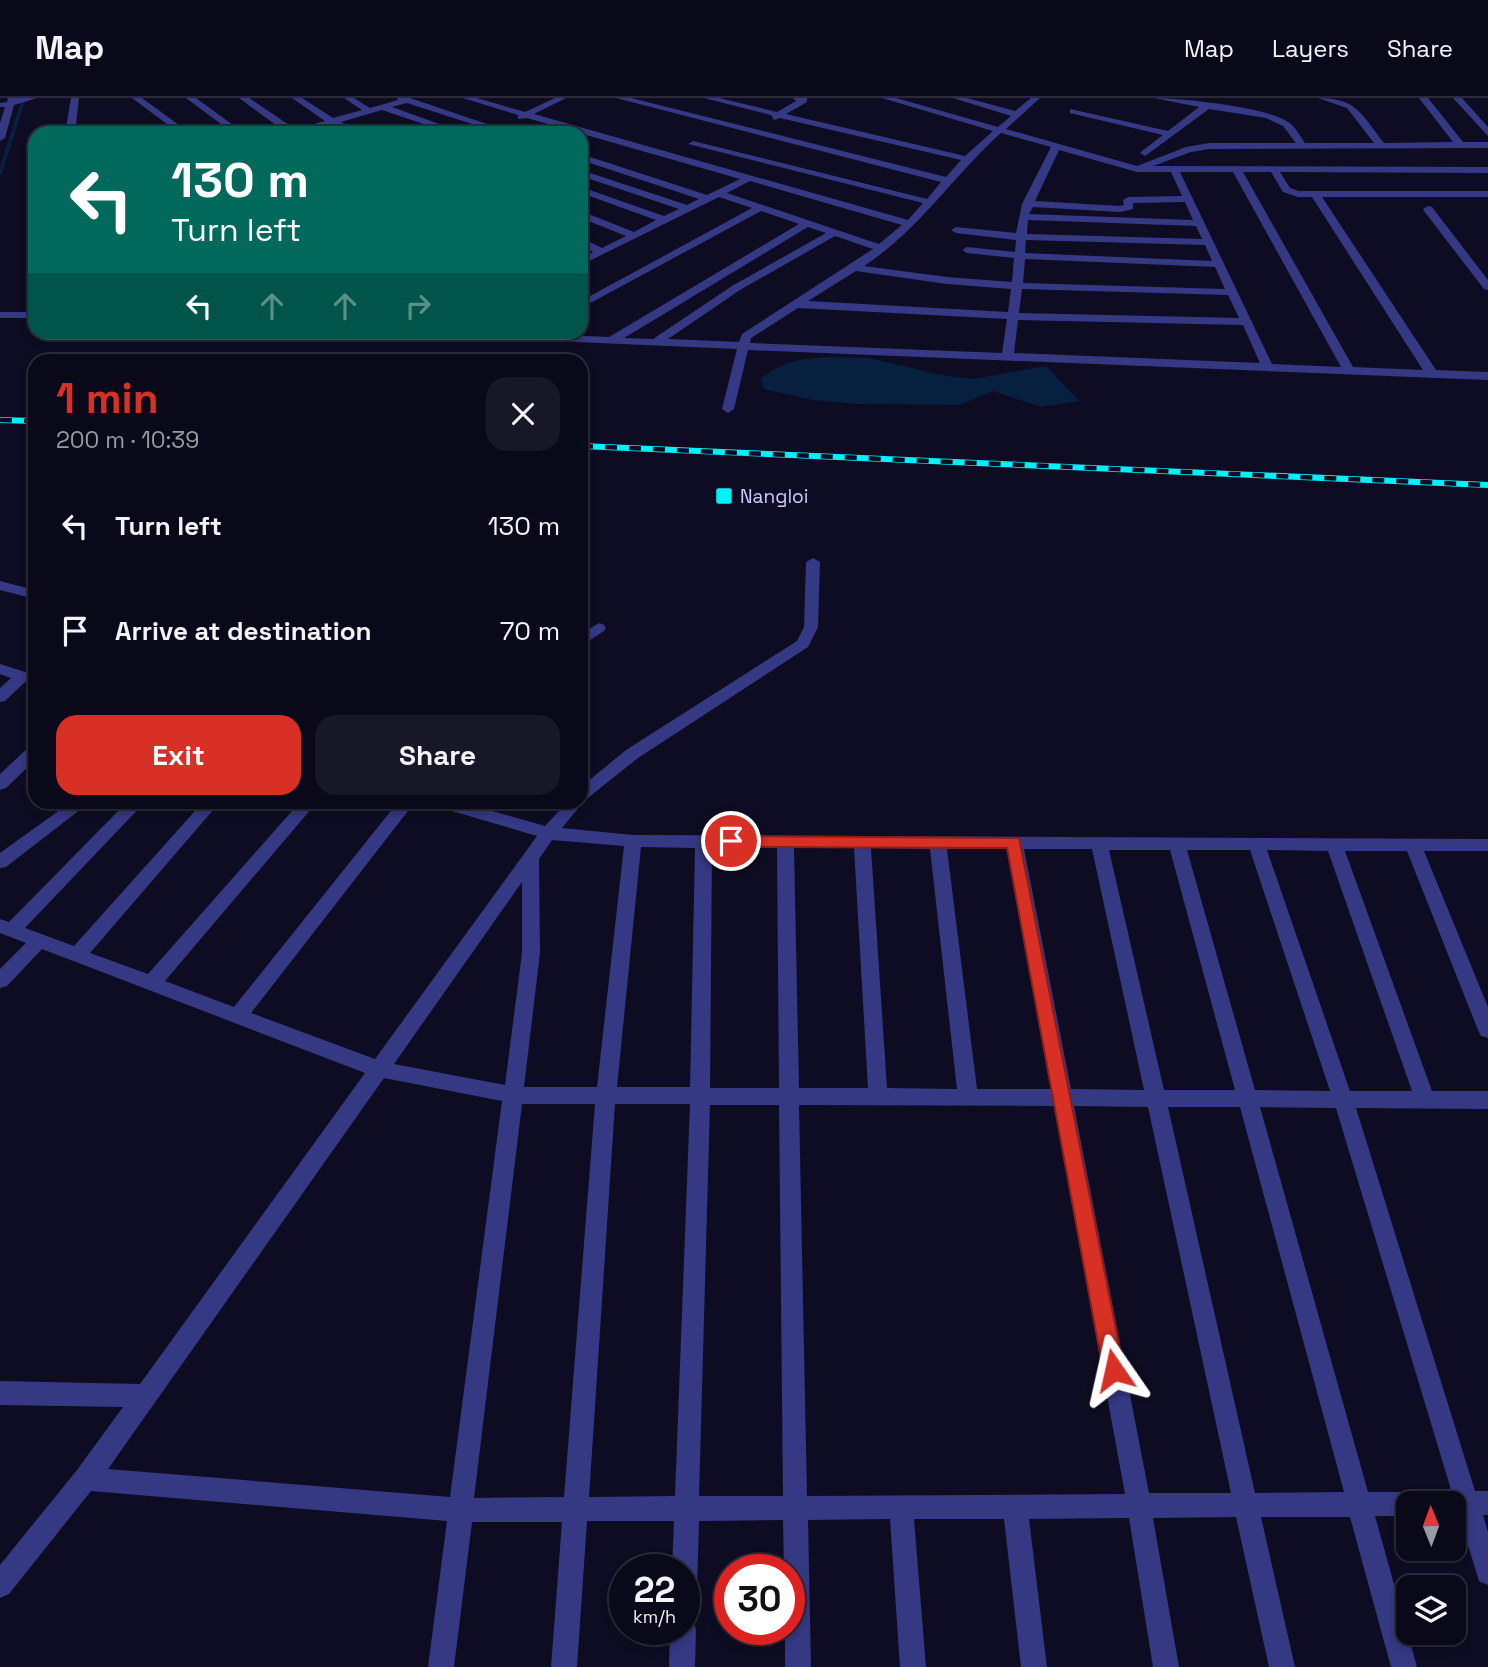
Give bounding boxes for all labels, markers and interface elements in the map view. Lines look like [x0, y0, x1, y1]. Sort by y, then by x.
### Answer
text: Map [35, 27, 104, 69]
text: Map [1184, 33, 1234, 64]
text: Layers [1272, 33, 1349, 64]
text: Share [1387, 33, 1453, 64]
text: 130 m [171, 149, 309, 211]
icon: left [56, 154, 147, 245]
text: Turn left [171, 210, 301, 250]
icon: left [180, 287, 218, 325]
icon: ahead [253, 287, 291, 325]
icon: ahead [326, 287, 364, 325]
icon: right [399, 287, 437, 325]
text: 1 min [56, 372, 159, 425]
button: close [486, 377, 560, 451]
text: 200 m · 10:39 [56, 425, 199, 455]
place label: Nangloi [740, 484, 808, 509]
marker: Nangloi [714, 486, 734, 506]
icon: left [56, 507, 94, 545]
text: Turn left [115, 509, 222, 543]
text: 130 m [488, 509, 560, 543]
icon: arrive [56, 612, 94, 650]
text: Arrive at destination [115, 614, 372, 648]
text: 70 m [500, 614, 560, 648]
button: Exit [56, 715, 301, 795]
button: Share [315, 715, 560, 795]
pin [701, 811, 761, 871]
icon: arrive [712, 822, 750, 860]
position arrow [1077, 1333, 1151, 1407]
north arrow [1396, 1491, 1466, 1561]
map controls [1396, 1491, 1466, 1645]
speed limit sign: 30 [714, 1554, 805, 1645]
text: 22 [634, 1568, 675, 1612]
button: layers [1396, 1575, 1466, 1645]
text: km/h [633, 1605, 676, 1628]

